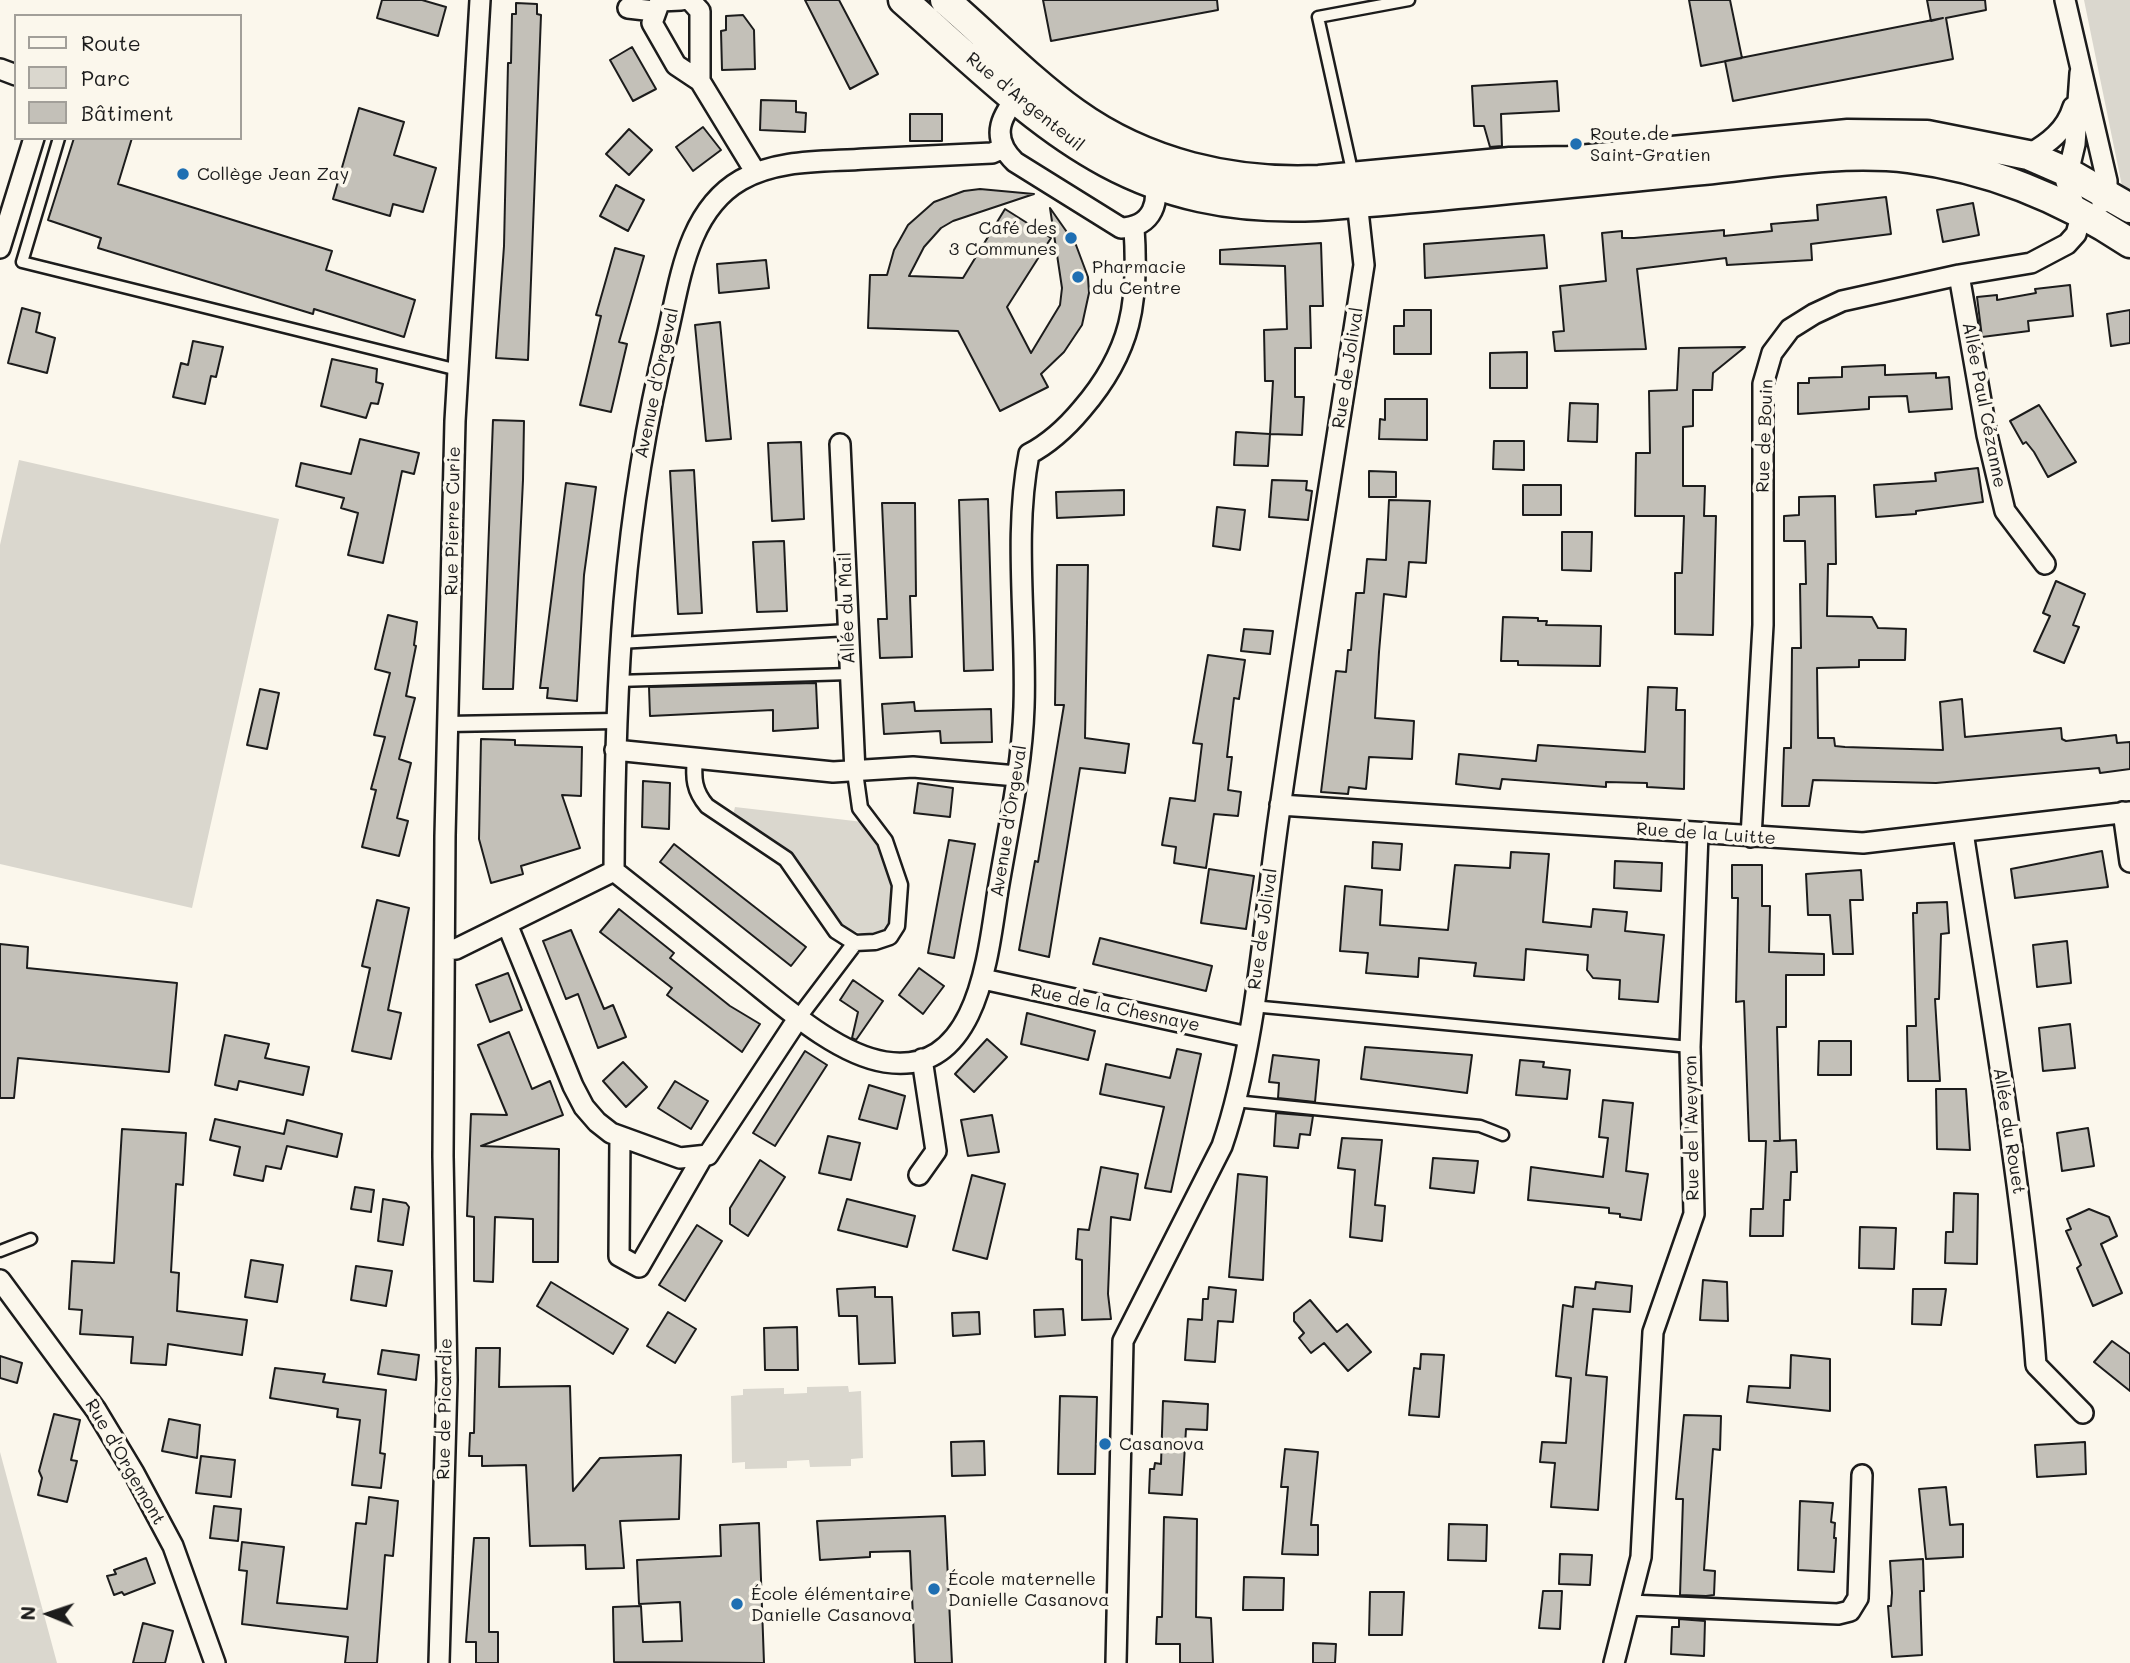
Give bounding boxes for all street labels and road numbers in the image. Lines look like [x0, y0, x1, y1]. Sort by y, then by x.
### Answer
street label: Rue d'Argenteuil [962, 48, 1088, 156]
street label: Avenue d'Orgeval [630, 306, 684, 460]
street label: Rue de Jolival [1328, 306, 1368, 430]
street label: Allée Paul Cézanne [1957, 320, 2011, 490]
street label: Rue de Bouin [1752, 379, 1778, 493]
street label: Rue Pierre Curie [441, 446, 465, 596]
street label: Allée du Mail [834, 552, 860, 664]
street label: Avenue d'Orgeval [986, 743, 1032, 899]
street label: Rue de la Luitte [1635, 818, 1777, 850]
street label: Rue de Jolival [1244, 867, 1282, 991]
street label: Rue de la Chesnaye [1028, 979, 1202, 1037]
street label: Rue de l'Aveyron [1680, 1055, 1704, 1201]
street label: Allée du Rouet [1988, 1066, 2030, 1196]
street label: Rue de Picardie [433, 1338, 457, 1480]
street label: Rue d'Orgemont [80, 1395, 170, 1529]

